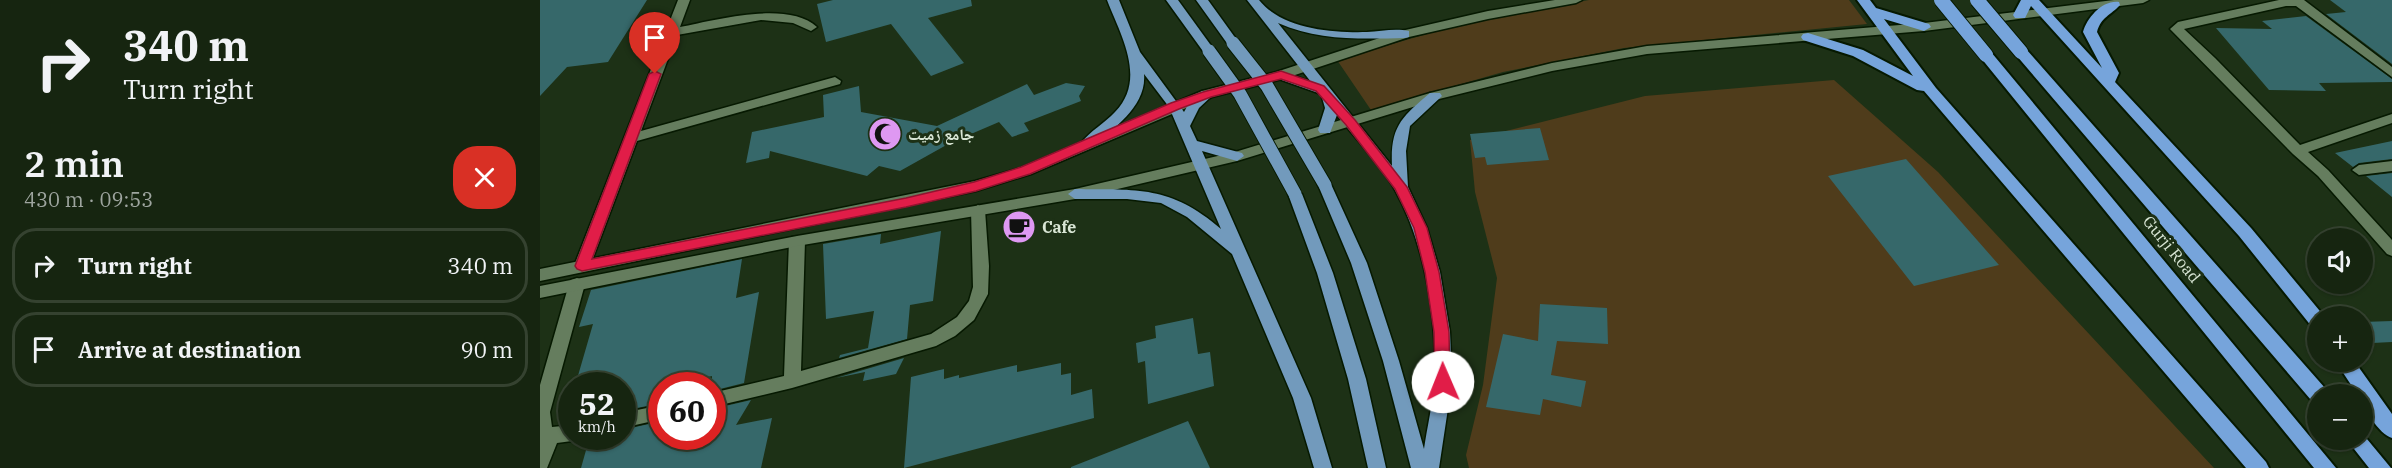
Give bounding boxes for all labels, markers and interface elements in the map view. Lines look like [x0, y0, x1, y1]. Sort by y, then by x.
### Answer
pin [629, 12, 680, 74]
text: 340 m [123, 18, 249, 73]
icon: arrive [638, 21, 671, 54]
icon: right [24, 24, 102, 102]
text: Turn right [123, 71, 254, 106]
mosque icon: جامع زميت [867, 116, 903, 152]
place label: جامع زميت [908, 124, 974, 145]
text: 2 min [24, 140, 124, 187]
button: close [453, 146, 516, 209]
text: 430 m · 09:53 [24, 186, 153, 213]
cafe icon: Cafe [1001, 209, 1037, 245]
street label: Gurji Road [2139, 212, 2205, 287]
place label: Cafe [1042, 217, 1076, 237]
map controls [2307, 228, 2373, 450]
button: sound [2307, 228, 2373, 294]
icon: right [27, 249, 60, 282]
text: Turn right [78, 251, 192, 280]
text: 340 m [447, 251, 513, 280]
button: + [2307, 306, 2373, 372]
icon: arrive [27, 333, 60, 366]
text: Arrive at destination [78, 335, 301, 364]
text: 90 m [461, 335, 513, 364]
position arrow [1411, 350, 1475, 414]
speed limit sign: 60 [648, 372, 726, 450]
text: 52 [579, 384, 615, 423]
button: − [2307, 384, 2373, 450]
text: km/h [578, 417, 616, 436]

